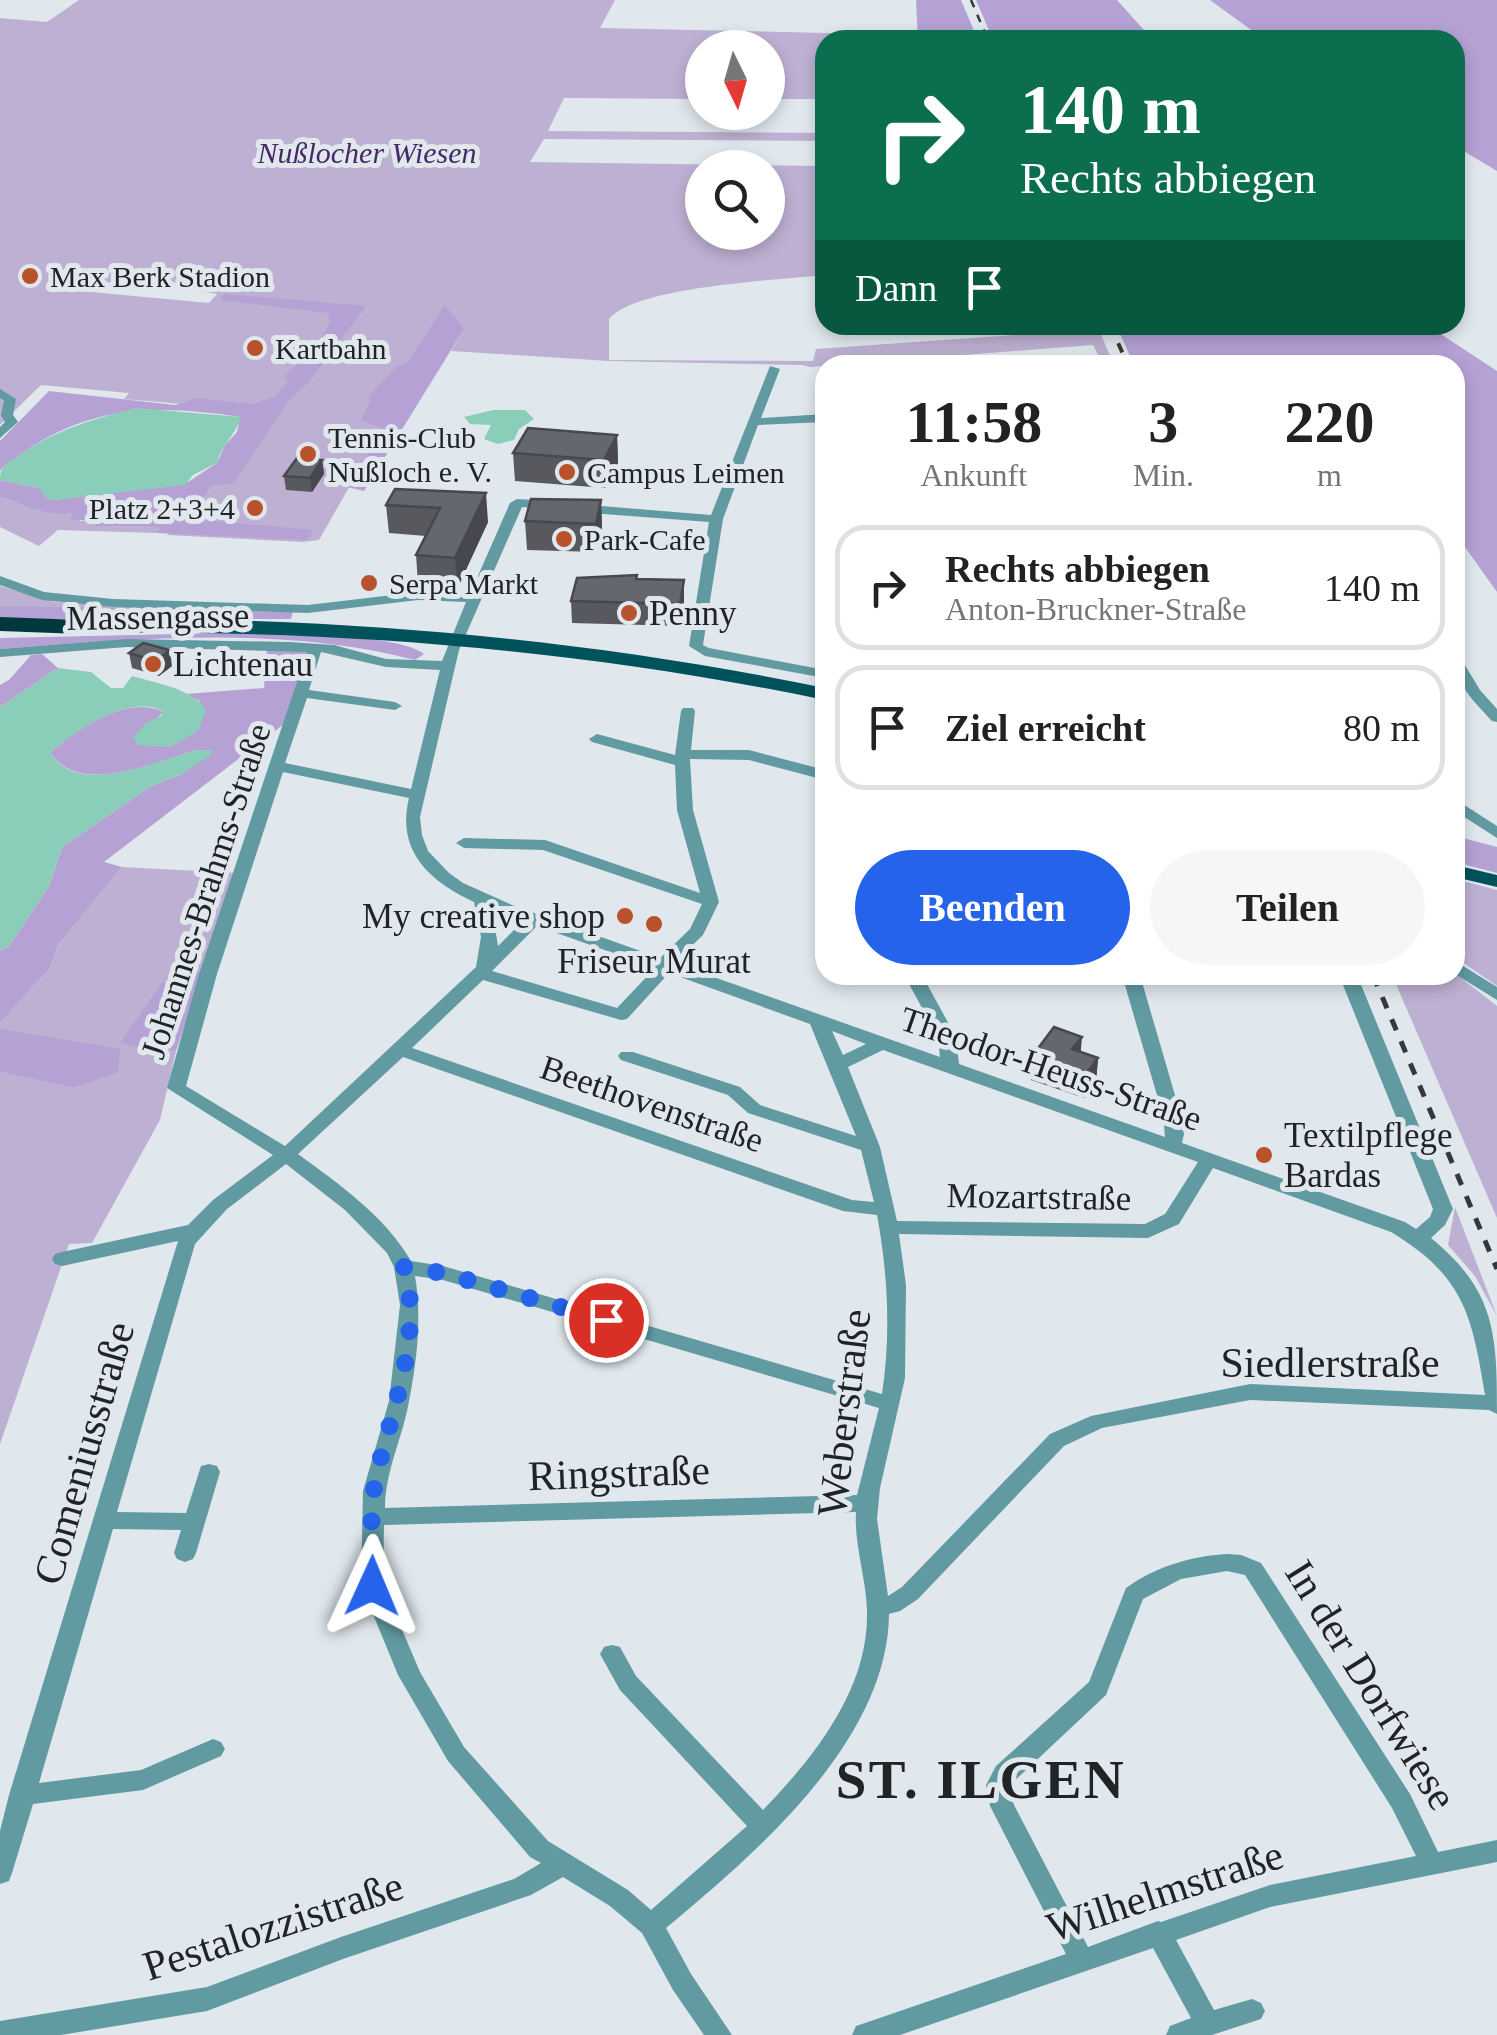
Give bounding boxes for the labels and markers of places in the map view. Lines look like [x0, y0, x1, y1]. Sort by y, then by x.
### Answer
place label: Max Berk Stadion [50, 260, 270, 293]
marker: Max Berk Stadion [19, 265, 41, 287]
place label: Kartbahn [275, 332, 387, 365]
marker: Kartbahn [244, 337, 266, 359]
place label: Tennis-Club Nußloch e. V. [328, 421, 492, 488]
marker: Tennis-Club Nußloch e. V. [297, 443, 319, 465]
place label: Campus Leimen [587, 456, 784, 489]
marker: Campus Leimen [556, 461, 578, 483]
place label: Platz 2+3+4 [89, 492, 235, 525]
marker: Platz 2+3+4 [244, 497, 266, 519]
place label: Park-Cafe [584, 523, 706, 556]
marker: Park-Cafe [553, 528, 575, 550]
place label: Serpa Markt [389, 567, 539, 600]
marker: Serpa Markt [358, 572, 380, 594]
place label: Penny [649, 594, 737, 633]
marker: Penny [618, 602, 640, 624]
place label: Lichtenau [173, 645, 313, 684]
marker: Lichtenau [142, 653, 164, 675]
place label: My creative shop [362, 897, 605, 936]
marker: My creative shop [614, 905, 636, 927]
marker: Friseur Murat [643, 913, 665, 935]
place label: Friseur Murat [557, 942, 751, 981]
place label: Textilpflege Bardas [1284, 1116, 1453, 1195]
marker: Textilpflege Bardas [1253, 1144, 1275, 1166]
pin [564, 1278, 649, 1363]

